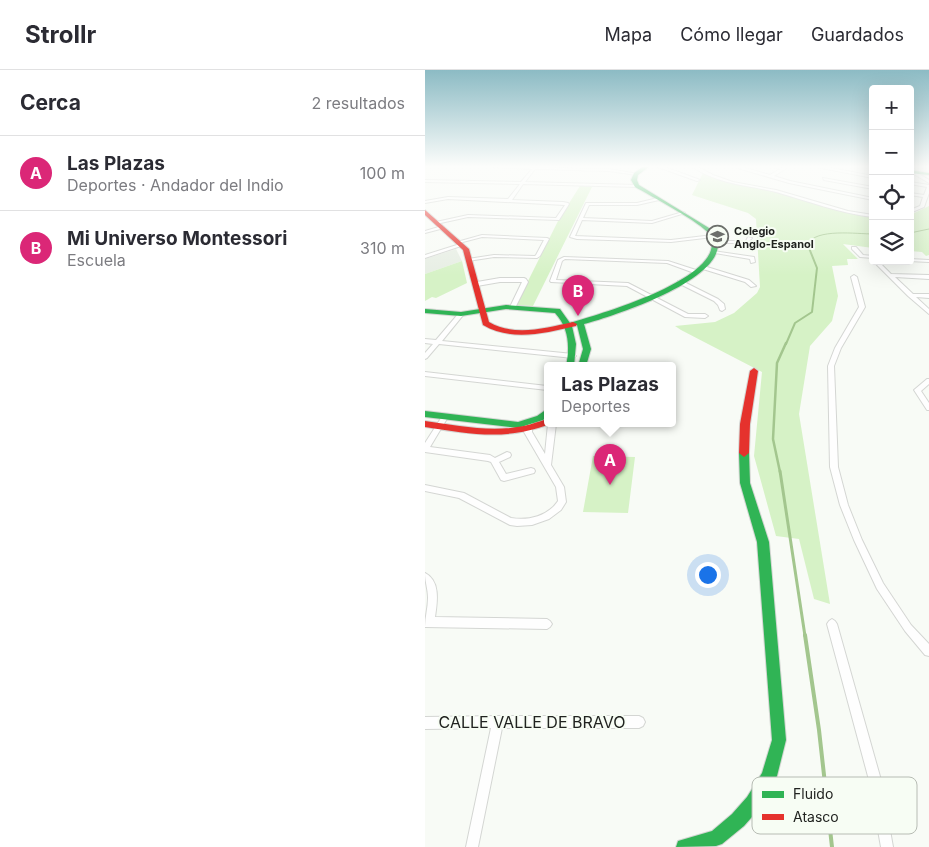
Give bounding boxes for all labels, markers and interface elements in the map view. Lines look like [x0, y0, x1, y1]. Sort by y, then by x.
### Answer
text: Strollr [25, 20, 96, 49]
text: Mapa [605, 24, 652, 45]
text: Cómo llegar [680, 24, 783, 45]
text: Guardados [811, 24, 904, 45]
map controls [869, 85, 914, 265]
button: + [869, 85, 914, 130]
text: Cerca [20, 90, 81, 115]
text: 2 resultados [312, 93, 405, 113]
button: − [869, 130, 914, 175]
text: Las Plazas [67, 152, 165, 175]
text: A [30, 163, 42, 183]
text: 100 m [360, 163, 405, 183]
text: Deportes · Andador del Indio [67, 175, 284, 195]
button: locate [869, 175, 914, 220]
button: layers [869, 220, 914, 265]
place label: Colegio Anglo-Espanol [734, 224, 814, 251]
school or university icon: Colegio Anglo-Espanol [706, 225, 730, 249]
text: Mi Universo Montessori [67, 227, 287, 250]
text: B [31, 238, 41, 258]
text: 310 m [360, 238, 405, 258]
text: Escuela [67, 250, 126, 270]
pin: B [562, 275, 594, 316]
popup [544, 362, 676, 427]
text: Las Plazas [561, 373, 659, 396]
text: Deportes [561, 396, 630, 416]
pin: A [594, 444, 626, 485]
your location [695, 562, 721, 588]
street label: CALLE VALLE DE BRAVO [439, 712, 625, 732]
legend [752, 777, 917, 834]
text: Fluido [793, 785, 833, 802]
text: Atasco [793, 808, 839, 825]

